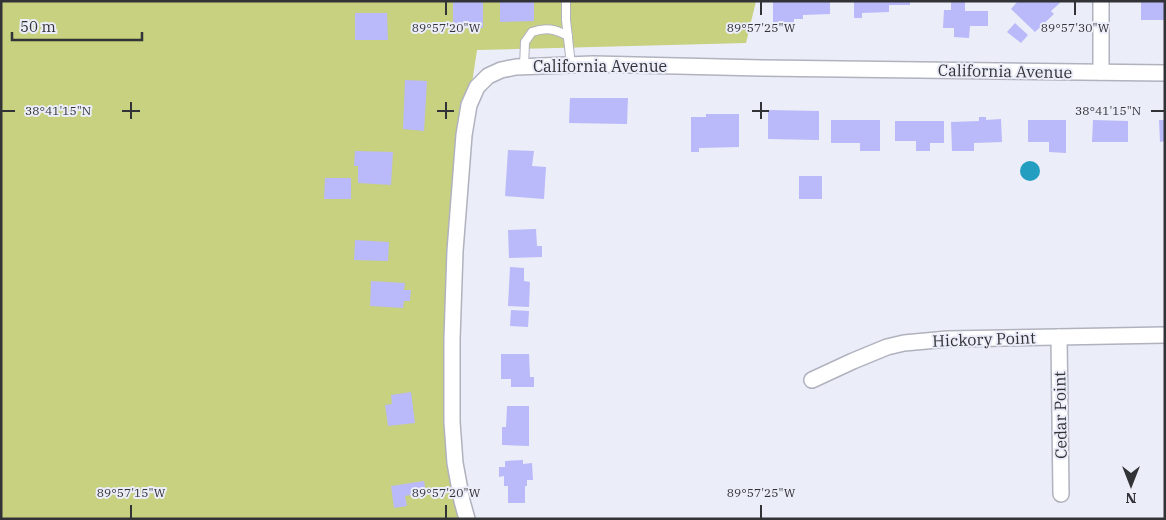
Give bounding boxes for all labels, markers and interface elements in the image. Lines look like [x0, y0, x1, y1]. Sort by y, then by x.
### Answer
scale bar [12, 10, 142, 42]
text: 50 m [20, 17, 56, 36]
text: 89°57'20"W [412, 20, 481, 35]
text: 89°57'25"W [727, 20, 796, 35]
text: 89°57'30"W [1041, 20, 1110, 35]
street label: California Avenue [533, 56, 667, 76]
street label: California Avenue [938, 60, 1072, 82]
text: 38°41'15"N [25, 103, 91, 118]
text: 38°41'15"N [1075, 103, 1141, 118]
street label: Hickory Point [932, 327, 1036, 351]
street label: Cedar Point [1049, 371, 1071, 459]
north arrow [1106, 460, 1156, 510]
text: 89°57'15"W [97, 485, 166, 500]
text: 89°57'20"W [412, 485, 481, 500]
text: 89°57'25"W [727, 485, 796, 500]
text: N [1125, 489, 1137, 507]

